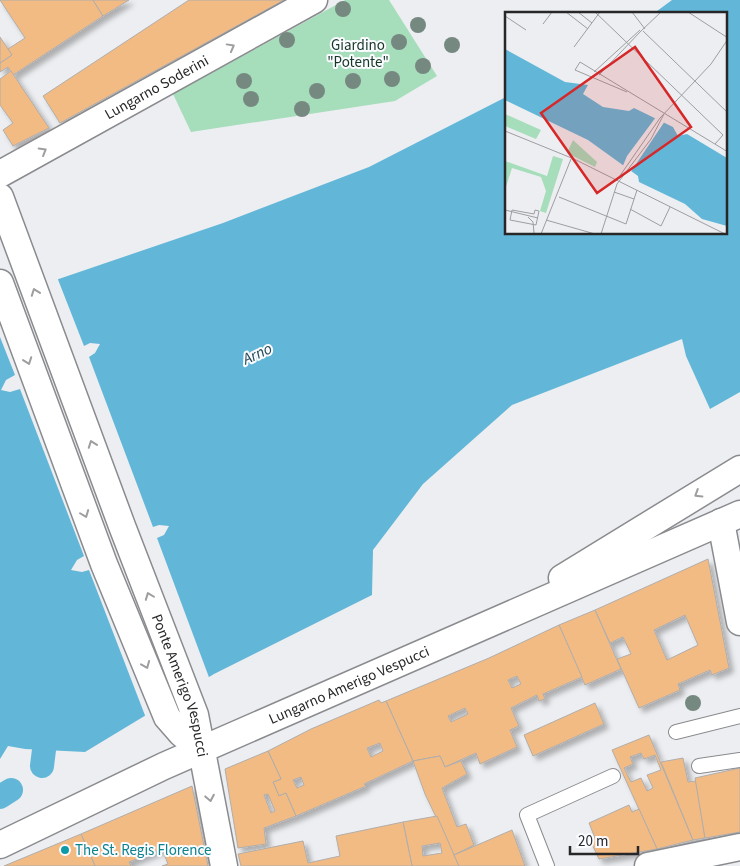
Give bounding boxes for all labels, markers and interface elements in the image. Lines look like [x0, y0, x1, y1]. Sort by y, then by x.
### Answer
inset map [505, 12, 728, 235]
park label: Giardino "Potente" [327, 35, 389, 73]
one-way arrow [226, 43, 235, 53]
street label: Lungarno Soderini [101, 50, 213, 125]
one-way arrow [37, 147, 46, 157]
one-way arrow [31, 288, 42, 297]
water label: Arno [238, 338, 276, 371]
one-way arrow [22, 357, 32, 365]
one-way arrow [88, 440, 98, 449]
one-way arrow [695, 487, 704, 497]
one-way arrow [79, 509, 89, 517]
one-way arrow [145, 592, 155, 601]
street label: Ponte Amerigo Vespucci [146, 611, 213, 759]
street label: Lungarno Amerigo Vespucci [266, 641, 433, 730]
one-way arrow [140, 660, 150, 668]
one-way arrow [205, 794, 215, 802]
scale bar [570, 824, 638, 856]
text: 20 m [578, 831, 608, 852]
place label: The St. Regis Florence [75, 840, 211, 861]
marker: The St. Regis Florence [59, 844, 71, 856]

